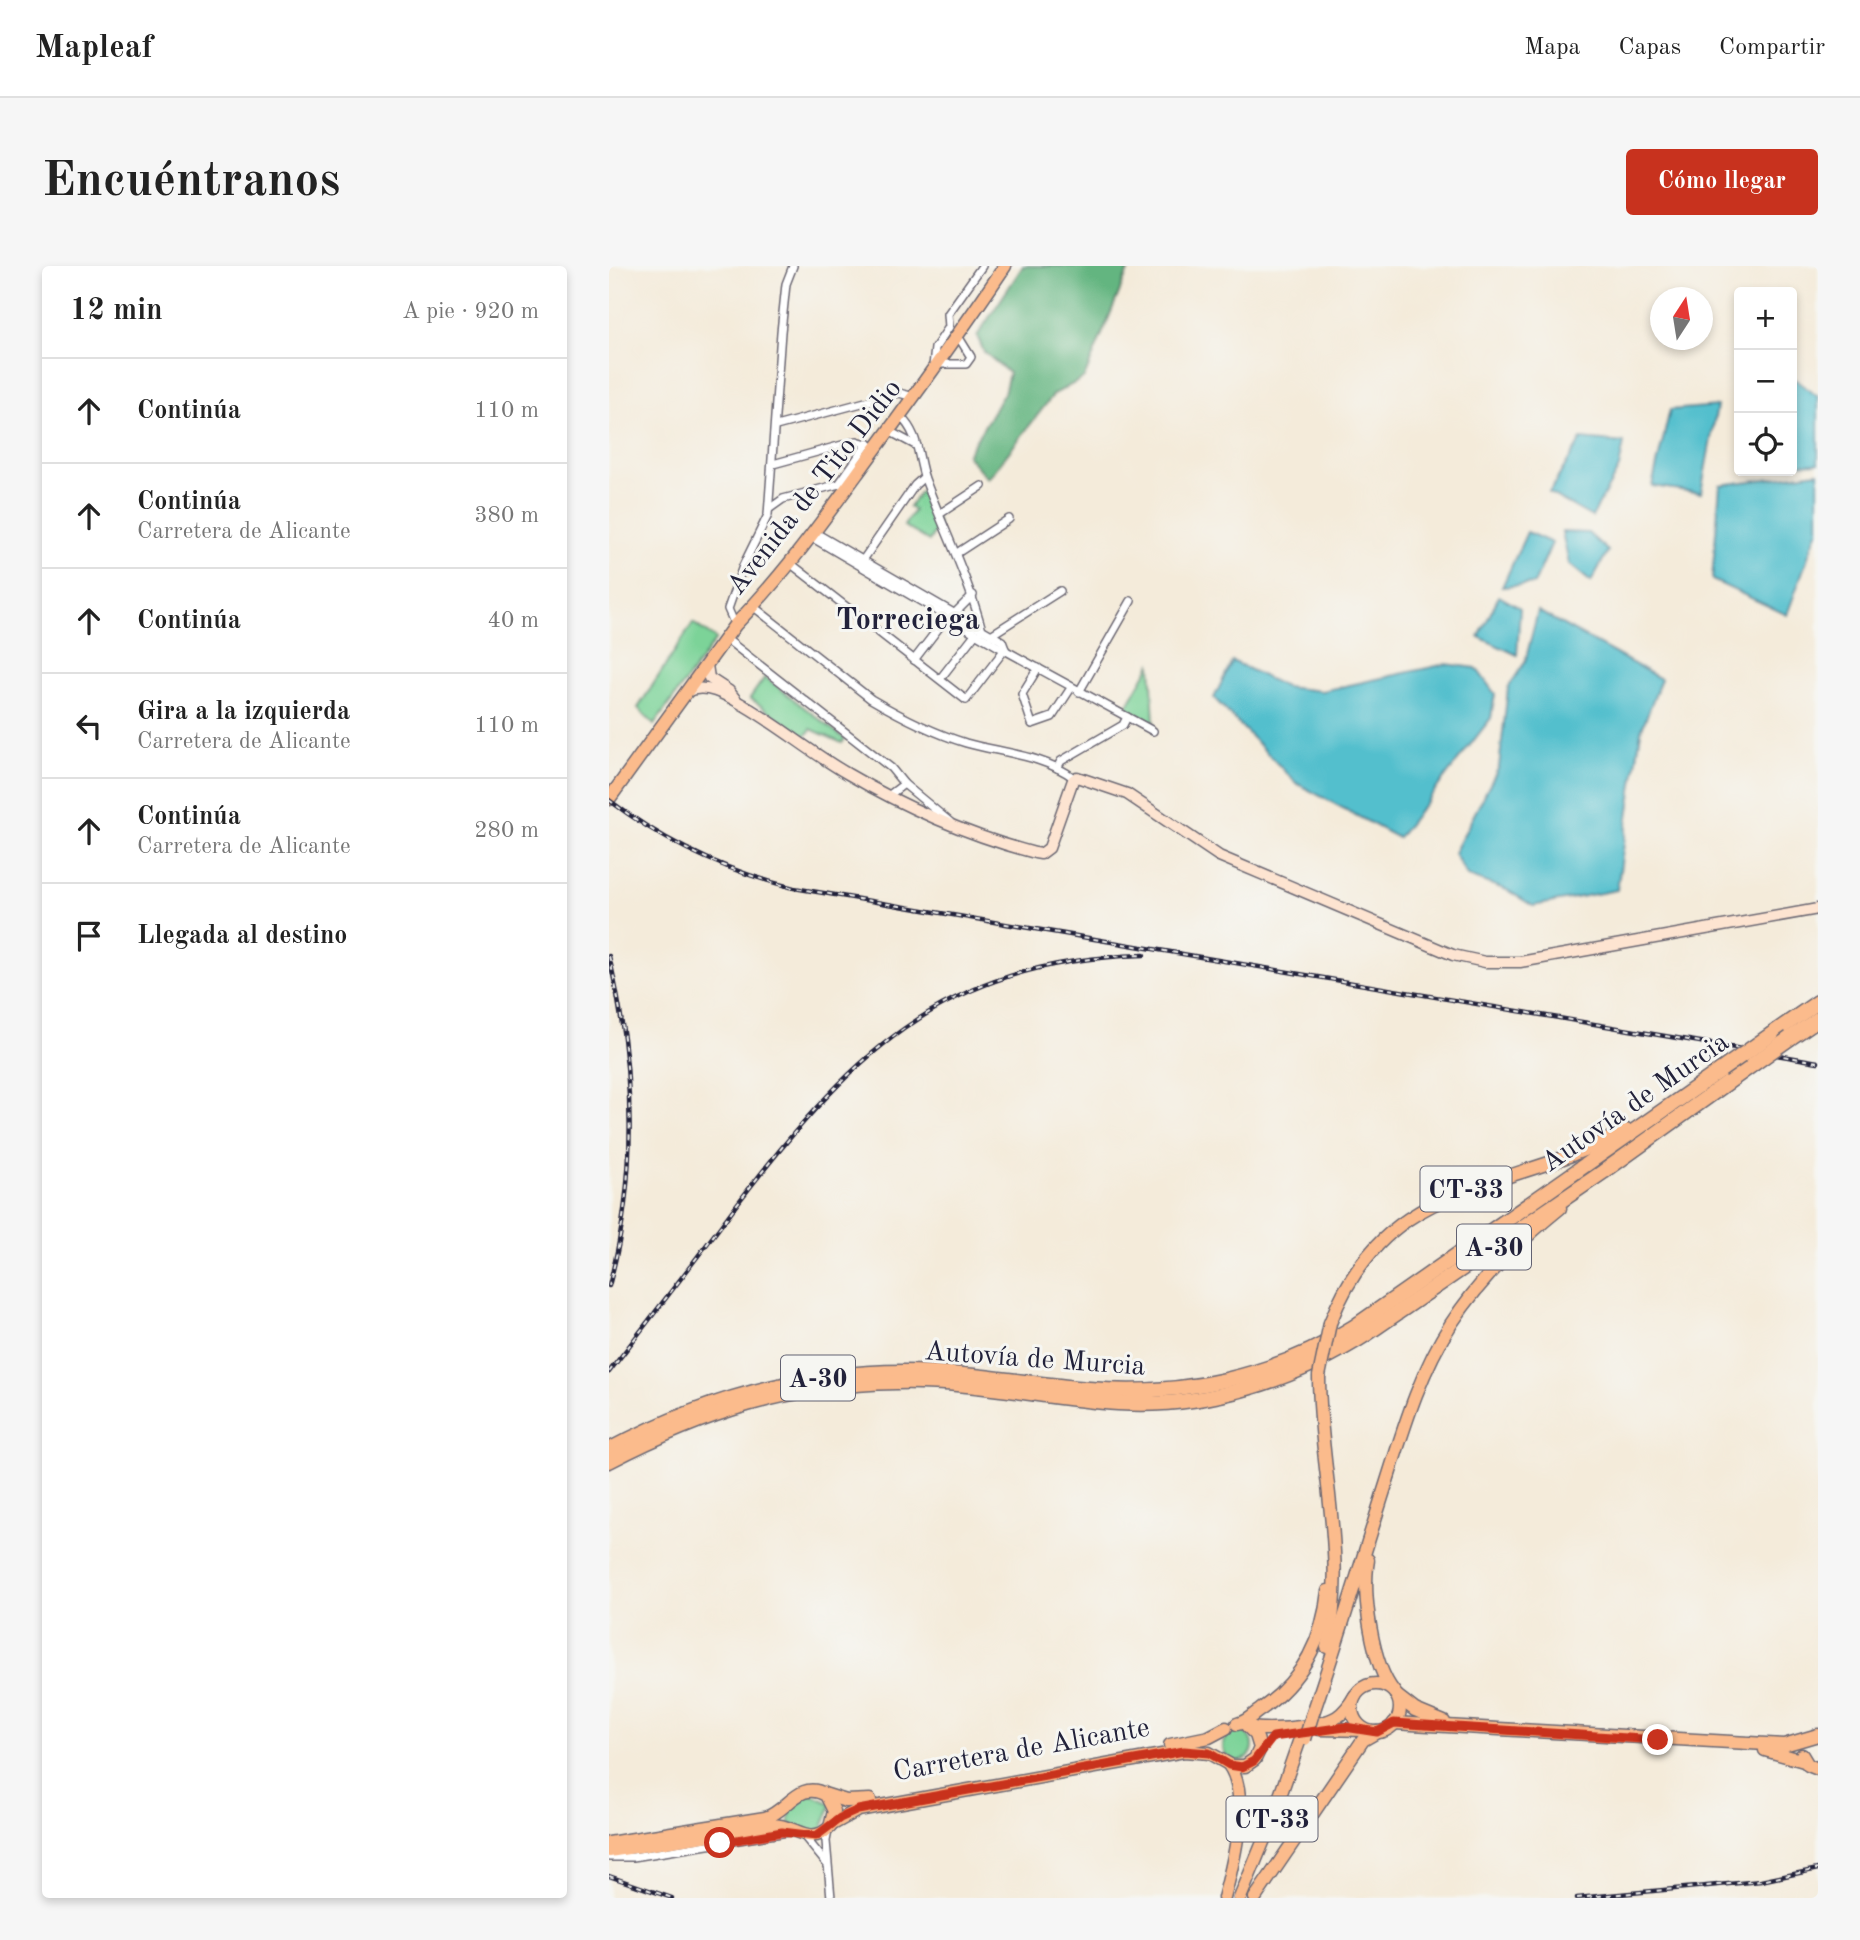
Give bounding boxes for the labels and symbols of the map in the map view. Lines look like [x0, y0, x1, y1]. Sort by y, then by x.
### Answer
north arrow [1650, 287, 1713, 350]
street label: Avenida de Tito Didio [723, 375, 908, 601]
district label: Torreciega [836, 606, 980, 636]
street label: Autovía de Murcia [1537, 1028, 1735, 1179]
road number: CT-33 [1421, 1166, 1512, 1212]
road number: A-30 [1457, 1224, 1531, 1270]
street label: Autovía de Murcia [923, 1338, 1147, 1382]
road number: A-30 [781, 1356, 855, 1400]
street label: Carretera de Alicante [891, 1715, 1152, 1787]
route end [1642, 1724, 1673, 1755]
road number: CT-33 [1227, 1796, 1317, 1842]
route start [704, 1827, 735, 1858]

